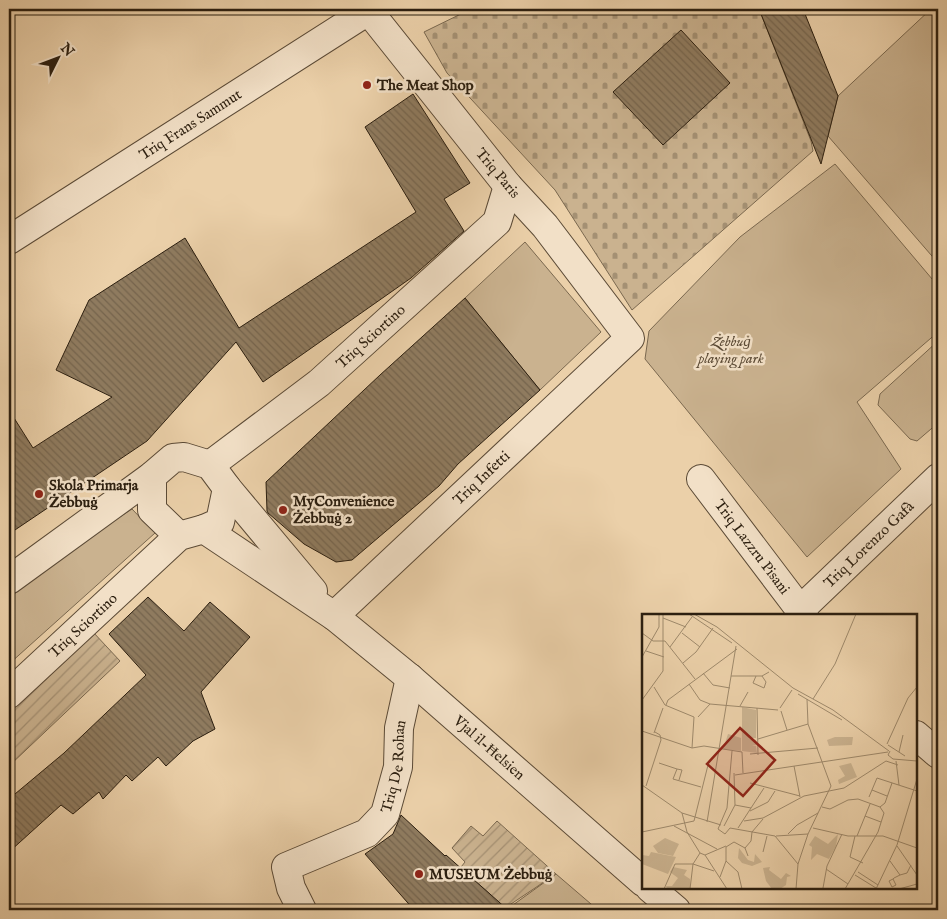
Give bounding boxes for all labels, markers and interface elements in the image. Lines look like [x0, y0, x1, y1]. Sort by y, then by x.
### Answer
north arrow [32, 32, 82, 82]
text: N [56, 39, 78, 60]
place label: The Meat Shop [376, 76, 474, 95]
marker: The Meat Shop [361, 79, 373, 91]
street label: Triq Frans Sammut [136, 85, 245, 165]
street label: Triq Paris [471, 144, 524, 202]
street label: Triq Sciortino [332, 300, 410, 373]
park label: Żebbuġ playing park [695, 332, 764, 369]
street label: Triq Infetti [449, 447, 514, 509]
place label: Skola Primarja Żebbuġ [49, 476, 139, 512]
marker: Skola Primarja Żebbuġ [33, 488, 45, 500]
place label: MyConvenience Żebbuġ 2 [293, 492, 394, 528]
street label: Triq Lazzru Pisani [710, 496, 794, 598]
street label: Triq Lorenzo Gafà [820, 497, 919, 592]
marker: MyConvenience Żebbuġ 2 [277, 504, 289, 516]
street label: Triq Sciortino [45, 589, 122, 662]
inset map [642, 614, 917, 889]
street label: Vjal il-Ħelsien [449, 711, 529, 784]
street label: Triq De Rohan [377, 718, 410, 815]
place label: MUSEUM Żebbuġ [429, 865, 553, 884]
marker: MUSEUM Żebbuġ [413, 868, 425, 880]

